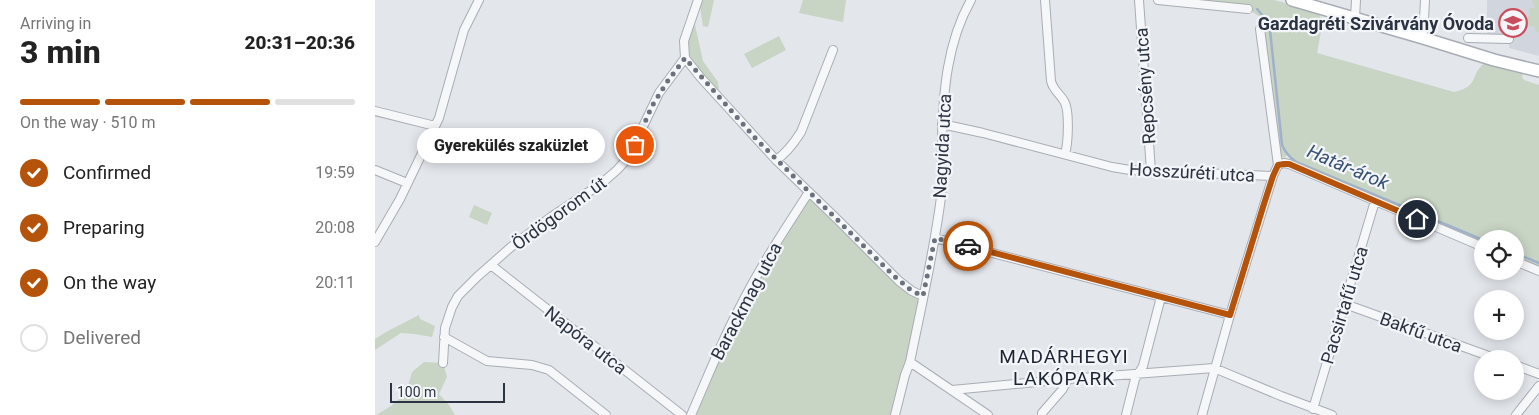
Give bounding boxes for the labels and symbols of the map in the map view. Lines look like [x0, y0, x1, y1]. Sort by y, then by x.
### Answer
school or university icon: Gazdagréti Szivárvány Óvoda [1498, 8, 1528, 38]
place label: Gazdagréti Szivárvány Óvoda [1258, 13, 1494, 34]
street label: Repcsény utca [1130, 27, 1160, 145]
street label: Nagyida utca [929, 93, 955, 199]
pin [614, 124, 656, 166]
callout: Gyerekülés szaküzlet [417, 128, 605, 162]
water label: Határ-árok [1304, 140, 1393, 195]
street label: Hosszúréti utca [1129, 158, 1255, 186]
street label: Ördögorom út [508, 172, 610, 254]
pin [1396, 198, 1438, 240]
courier [943, 221, 993, 271]
street label: Barackmag utca [706, 239, 786, 363]
street label: Pacsirtafű utca [1316, 244, 1372, 366]
street label: Napóra utca [541, 302, 631, 378]
street label: Bakfű utca [1377, 307, 1465, 357]
district label: MADÁRHEGYI LAKÓPARK [999, 345, 1129, 390]
scale bar [390, 380, 505, 403]

